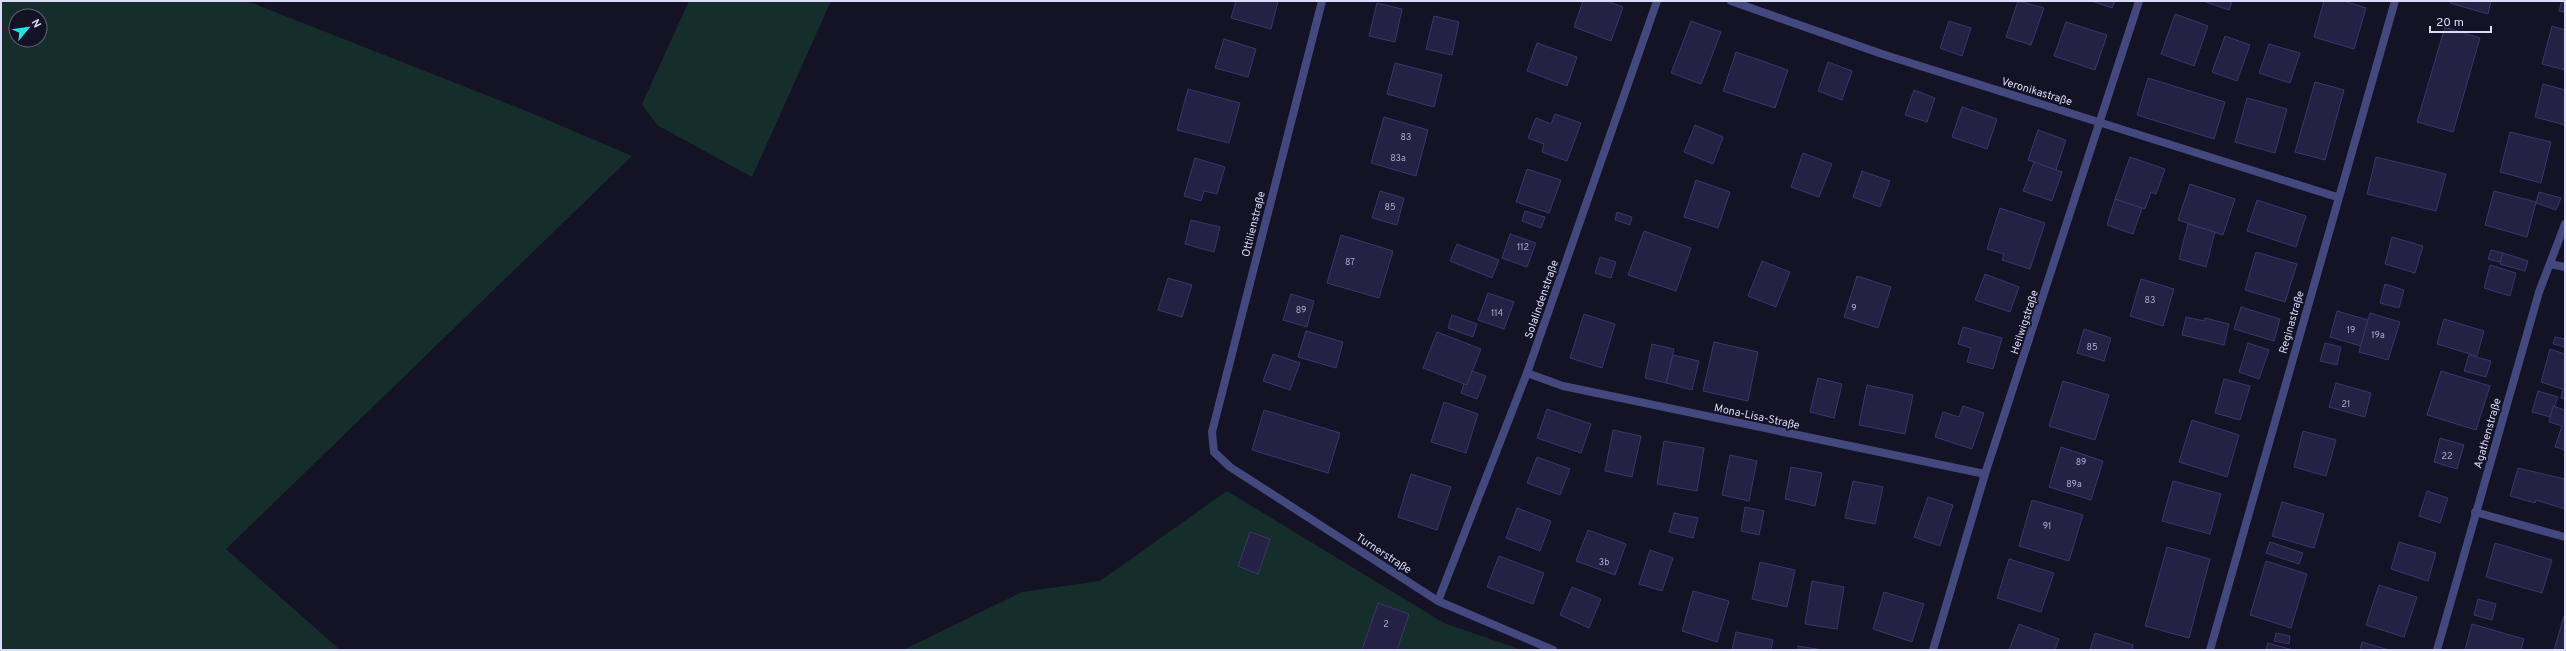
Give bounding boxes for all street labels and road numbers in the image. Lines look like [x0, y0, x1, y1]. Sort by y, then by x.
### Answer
street label: Veronikastraße [2000, 75, 2074, 109]
street label: Ottilienstraße [1239, 190, 1269, 259]
street label: Solalindenstraße [1522, 258, 1562, 340]
street label: Heilwigstraße [2008, 288, 2042, 356]
street label: Reginastraße [2276, 289, 2308, 355]
street label: Agathenstraße [2471, 396, 2505, 470]
street label: Mona-Lisa-Straße [1713, 401, 1801, 433]
street label: Turnerstraße [1353, 531, 1414, 577]

